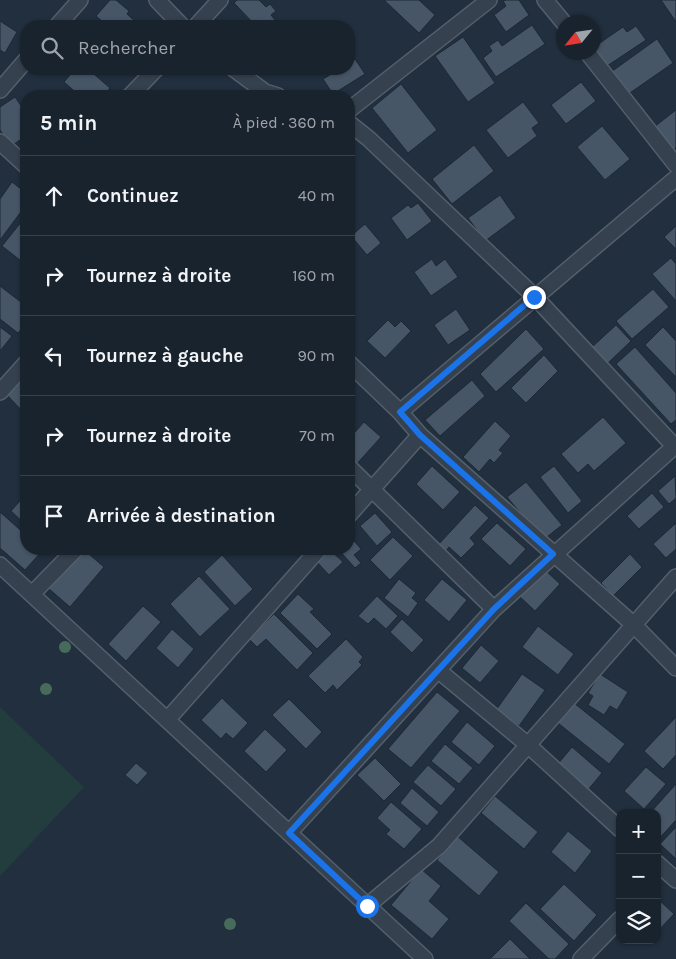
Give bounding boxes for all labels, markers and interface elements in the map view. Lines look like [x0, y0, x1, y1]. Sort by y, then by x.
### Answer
north arrow [556, 15, 601, 60]
search box [20, 20, 355, 75]
icon: search [38, 34, 66, 62]
text: Rechercher [78, 37, 175, 59]
text: 5 min [40, 111, 97, 135]
text: À pied · 360 m [233, 113, 335, 132]
icon: ahead [40, 182, 68, 210]
text: Continuez [87, 185, 179, 207]
text: 40 m [298, 186, 335, 205]
icon: right [40, 262, 68, 290]
text: Tournez à droite [87, 265, 231, 287]
text: 160 m [292, 266, 335, 285]
route end [523, 286, 546, 309]
icon: left [40, 342, 68, 370]
text: Tournez à gauche [87, 345, 244, 367]
text: 90 m [297, 346, 335, 365]
icon: right [40, 422, 68, 450]
text: Tournez à droite [87, 425, 231, 447]
text: 70 m [299, 426, 335, 445]
icon: arrive [40, 502, 68, 530]
text: Arrivée à destination [87, 505, 276, 527]
map controls [616, 809, 661, 944]
button: + [616, 809, 661, 854]
button: − [616, 854, 661, 899]
route start [356, 895, 379, 918]
button: layers [616, 899, 661, 944]

